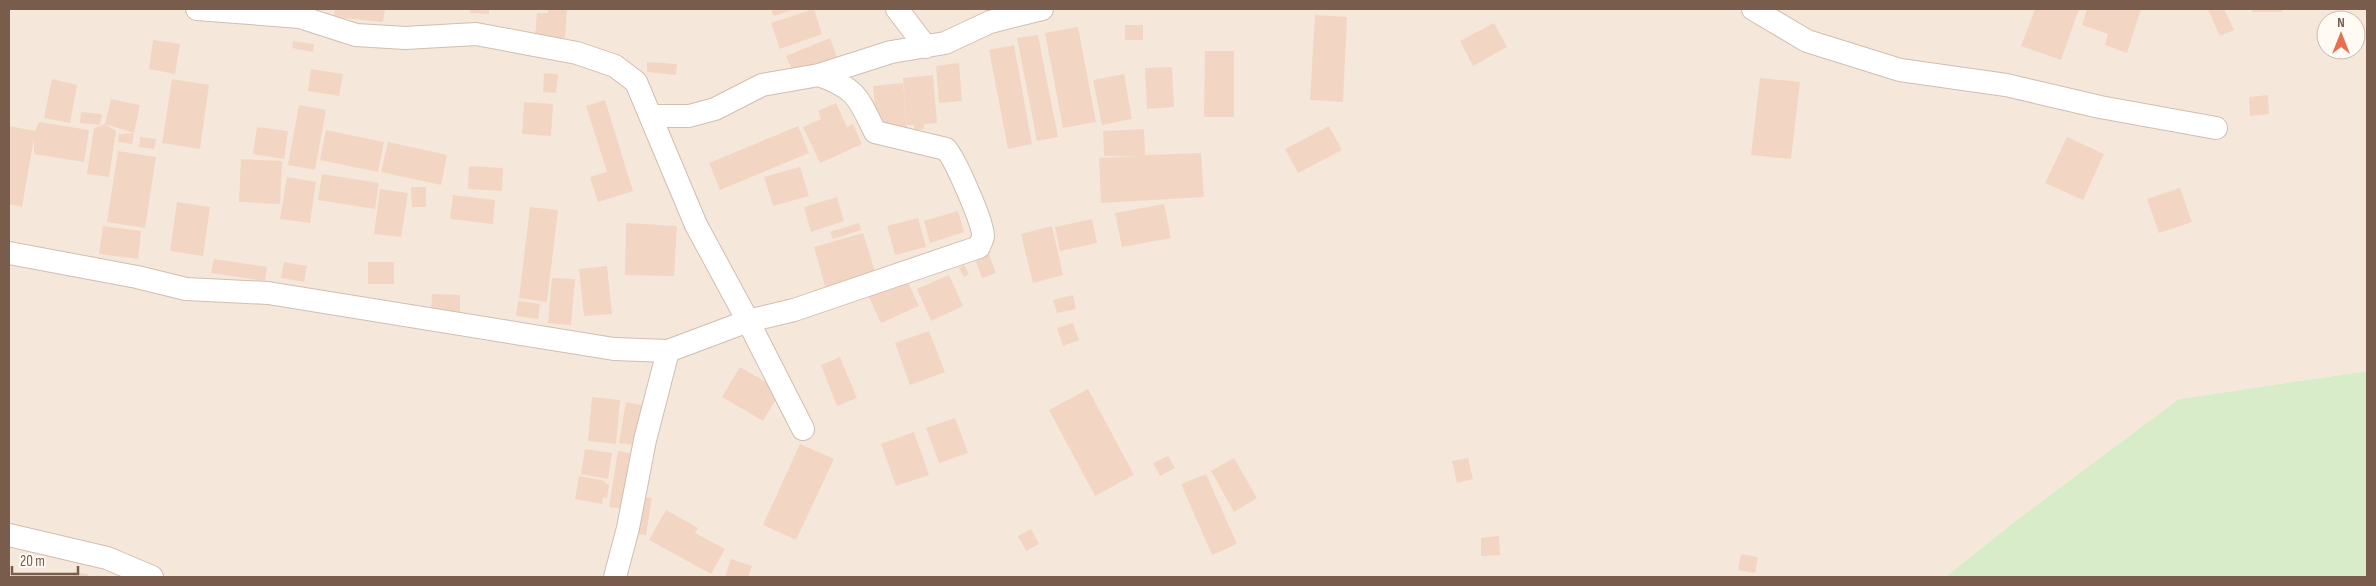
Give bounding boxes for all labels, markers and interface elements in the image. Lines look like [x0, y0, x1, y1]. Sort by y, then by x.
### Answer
north arrow [2316, 10, 2366, 60]
text: N [2337, 14, 2345, 31]
scale bar [12, 544, 79, 576]
text: 20 m [20, 552, 45, 571]

